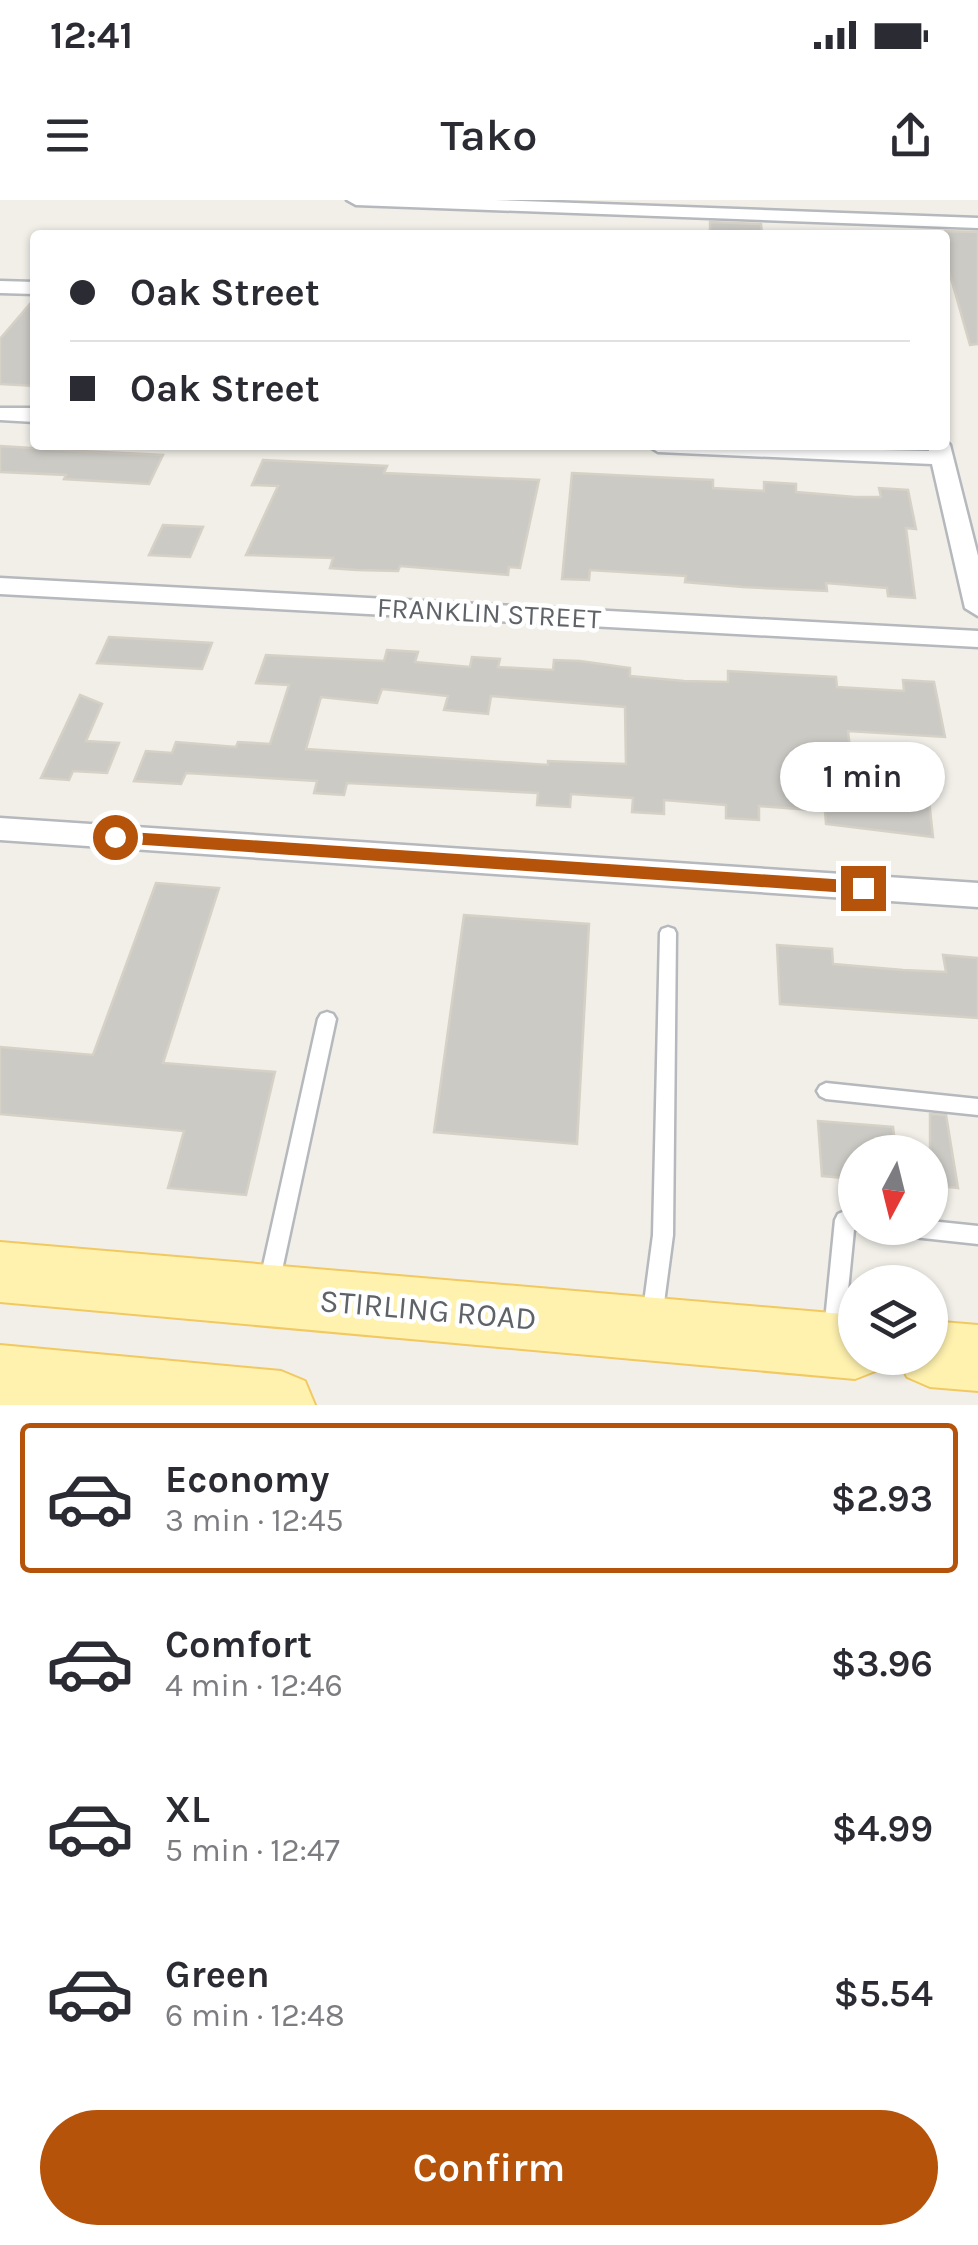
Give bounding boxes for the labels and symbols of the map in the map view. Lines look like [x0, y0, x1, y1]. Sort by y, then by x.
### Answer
street label: FRANKLIN STREET [376, 591, 602, 635]
callout: 1 min [780, 743, 946, 813]
route start [93, 815, 138, 860]
route end [841, 866, 886, 911]
north arrow [838, 1135, 948, 1245]
street label: STIRLING ROAD [318, 1282, 538, 1338]

